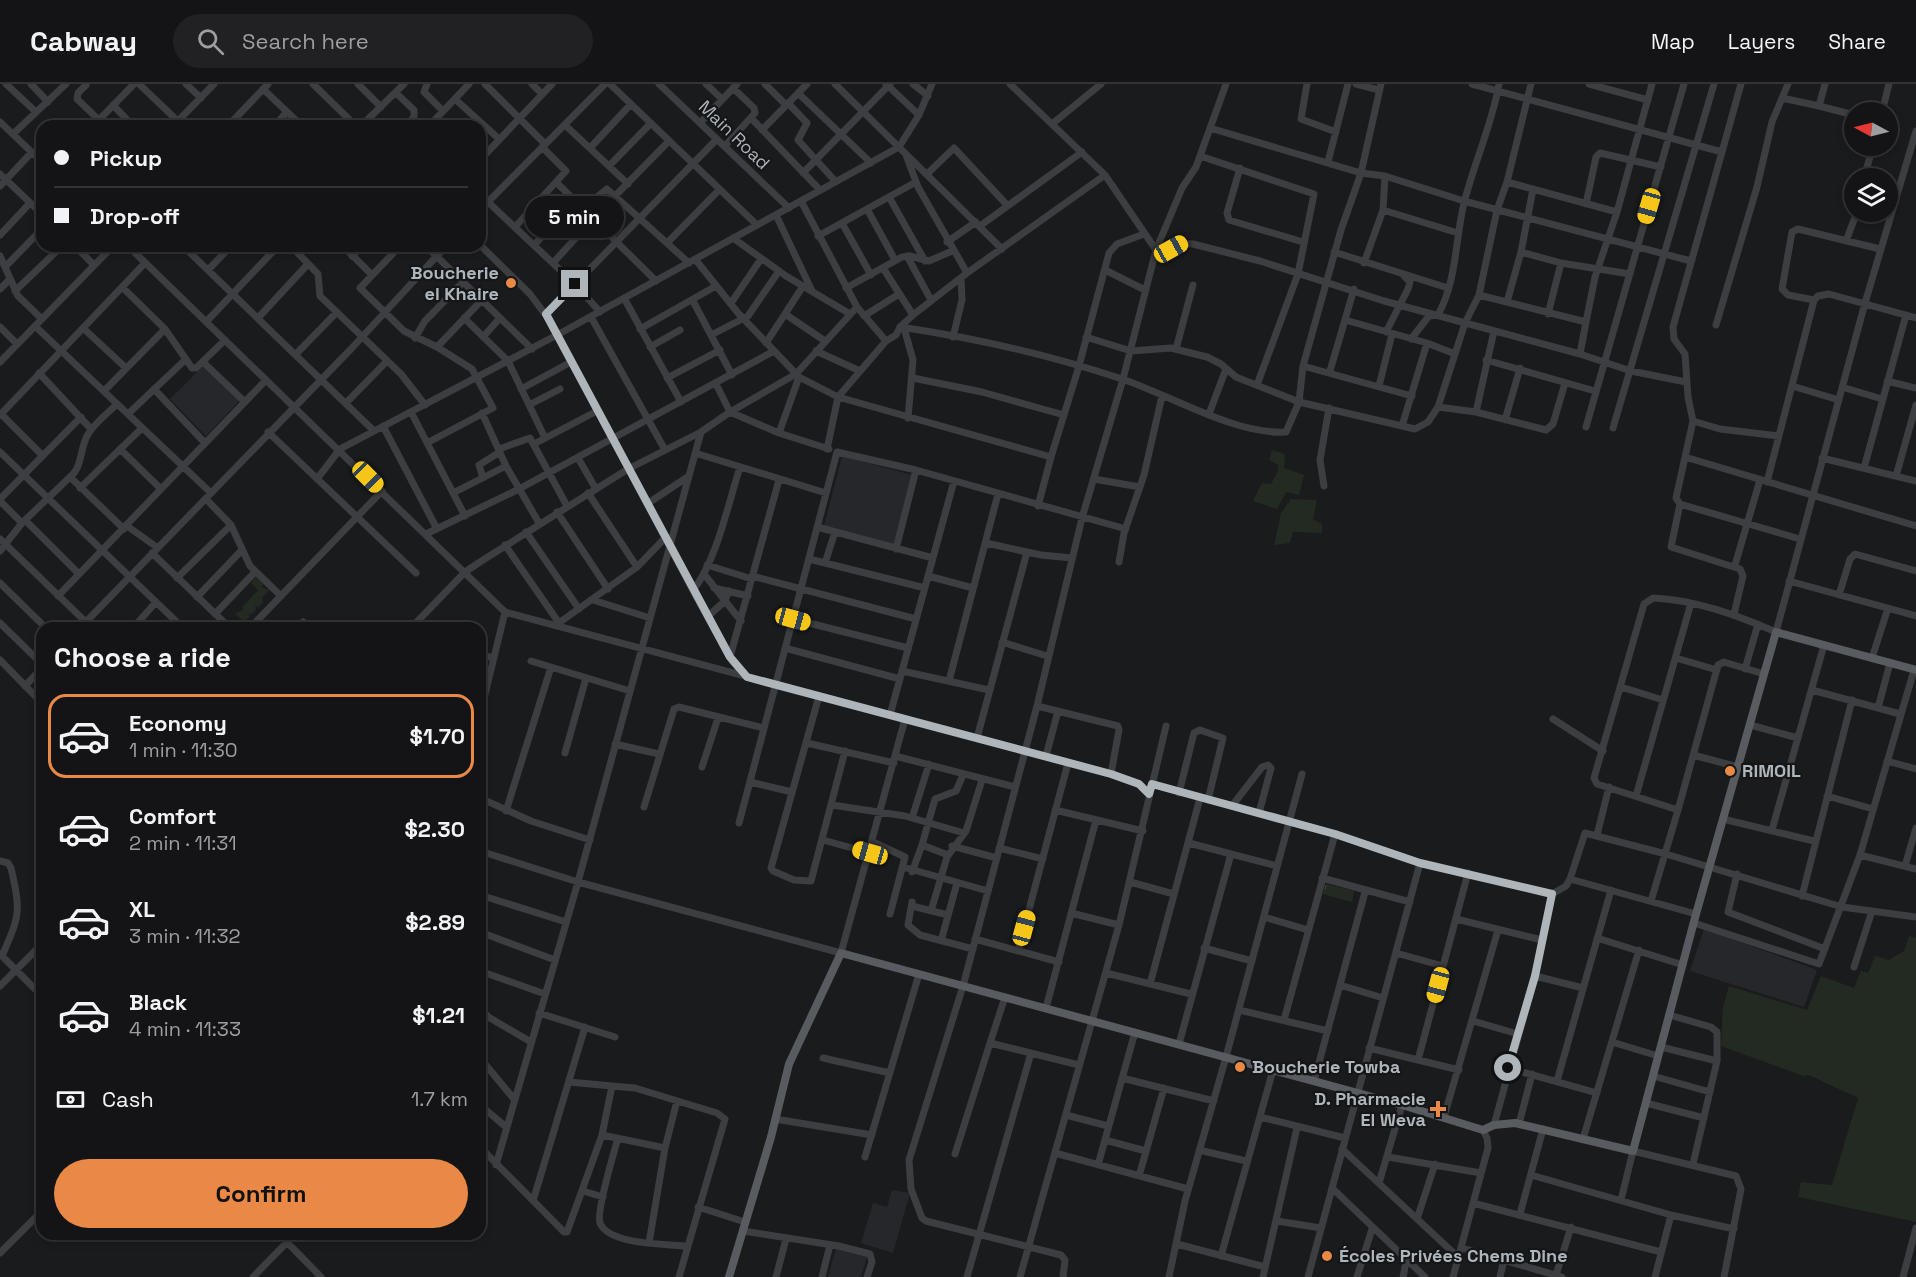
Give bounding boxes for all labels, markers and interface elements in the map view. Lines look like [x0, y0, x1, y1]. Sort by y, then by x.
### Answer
search box [173, 14, 593, 68]
text: Cabway [30, 23, 137, 59]
icon: search [194, 25, 227, 58]
text: Search here [242, 27, 369, 55]
text: Map [1651, 28, 1695, 55]
text: Layers [1728, 28, 1795, 55]
text: Share [1828, 28, 1886, 55]
street label: Main Road [694, 95, 775, 174]
north arrow [1844, 102, 1898, 156]
map controls [1844, 102, 1898, 222]
text: Pickup [90, 144, 162, 172]
button: layers [1844, 168, 1898, 222]
car [1635, 186, 1663, 226]
callout: 5 min [526, 197, 624, 239]
text: Drop-off [90, 202, 180, 230]
text: 5 min [549, 204, 600, 230]
car [1151, 232, 1191, 266]
place label: Boucherie el Khaire [411, 261, 499, 305]
route end [561, 270, 588, 297]
marker: Boucherie el Khaire [504, 276, 518, 290]
car [349, 458, 387, 496]
car [773, 606, 813, 632]
text: Choose a ride [54, 640, 231, 675]
icon: car [57, 709, 111, 763]
text: Economy [129, 709, 227, 737]
text: $1.70 [410, 722, 465, 750]
text: 1 min · 11:30 [129, 737, 238, 763]
place label: RIMOIL [1742, 759, 1801, 782]
marker: RIMOIL [1723, 764, 1737, 778]
icon: car [57, 802, 111, 856]
text: Comfort [129, 802, 217, 830]
text: $2.30 [404, 815, 465, 843]
text: 2 min · 11:31 [129, 830, 237, 856]
car [850, 839, 890, 867]
icon: car [57, 895, 111, 949]
text: XL [129, 895, 155, 923]
text: $2.89 [405, 908, 465, 936]
car [1011, 908, 1037, 948]
text: 3 min · 11:32 [129, 923, 241, 949]
car [1425, 965, 1451, 1005]
icon: car [57, 988, 111, 1042]
text: Black [129, 988, 187, 1016]
text: $1.21 [412, 1001, 465, 1029]
text: 4 min · 11:33 [129, 1016, 241, 1042]
route start [1494, 1054, 1521, 1081]
place label: Boucherie Towba [1252, 1055, 1401, 1078]
marker: Boucherie Towba [1233, 1060, 1247, 1074]
icon: cash [54, 1083, 87, 1116]
text: Cash [102, 1085, 154, 1113]
text: 1.7 km [411, 1086, 468, 1112]
place label: D. Pharmacie El Weva [1314, 1087, 1427, 1131]
marker: D. Pharmacie El Weva [1431, 1102, 1445, 1116]
button: Confirm [54, 1159, 468, 1228]
place label: Écoles Privées Chems Dine [1339, 1244, 1568, 1267]
marker: Écoles Privées Chems Dine [1320, 1249, 1334, 1263]

